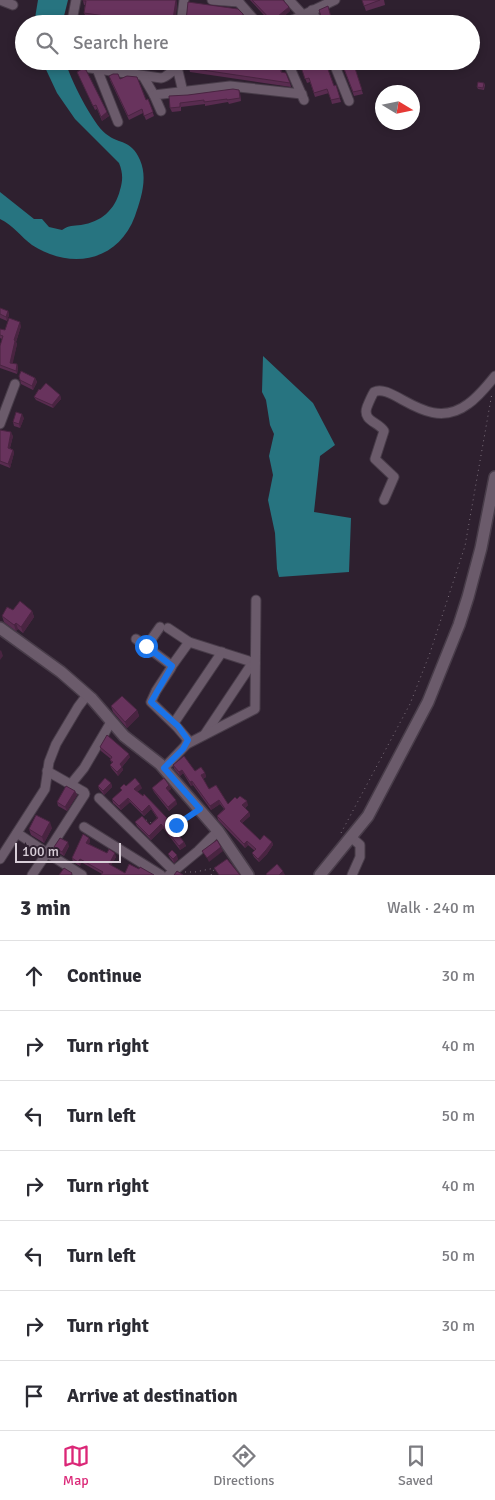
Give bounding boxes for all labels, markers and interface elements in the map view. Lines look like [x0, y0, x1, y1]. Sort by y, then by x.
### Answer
search box [15, 15, 480, 70]
icon: search [33, 29, 61, 57]
text: Search here [73, 31, 169, 55]
north arrow [375, 85, 420, 130]
route start [135, 635, 158, 658]
route end [165, 814, 188, 837]
scale bar [15, 840, 121, 863]
text: 100 m [22, 843, 59, 860]
text: 3 min [20, 895, 71, 921]
text: Walk · 240 m [387, 898, 475, 918]
icon: ahead [20, 962, 48, 990]
text: Continue [67, 964, 142, 988]
text: 30 m [441, 966, 475, 986]
icon: right [20, 1032, 48, 1060]
text: Turn right [67, 1034, 149, 1058]
text: 40 m [441, 1036, 475, 1056]
icon: left [20, 1102, 48, 1130]
text: Turn left [67, 1104, 136, 1128]
text: 50 m [441, 1106, 475, 1126]
icon: right [20, 1172, 48, 1200]
text: Turn right [67, 1174, 149, 1198]
text: 40 m [441, 1176, 475, 1196]
icon: left [20, 1242, 48, 1270]
text: Turn left [67, 1244, 136, 1268]
text: 50 m [441, 1246, 475, 1266]
icon: right [20, 1312, 48, 1340]
text: Turn right [67, 1314, 149, 1338]
text: 30 m [441, 1316, 475, 1336]
icon: arrive [20, 1382, 48, 1410]
text: Arrive at destination [67, 1384, 238, 1408]
tab: Map [62, 1442, 90, 1489]
tab: Directions [213, 1442, 274, 1489]
tab: Saved [398, 1442, 433, 1489]

